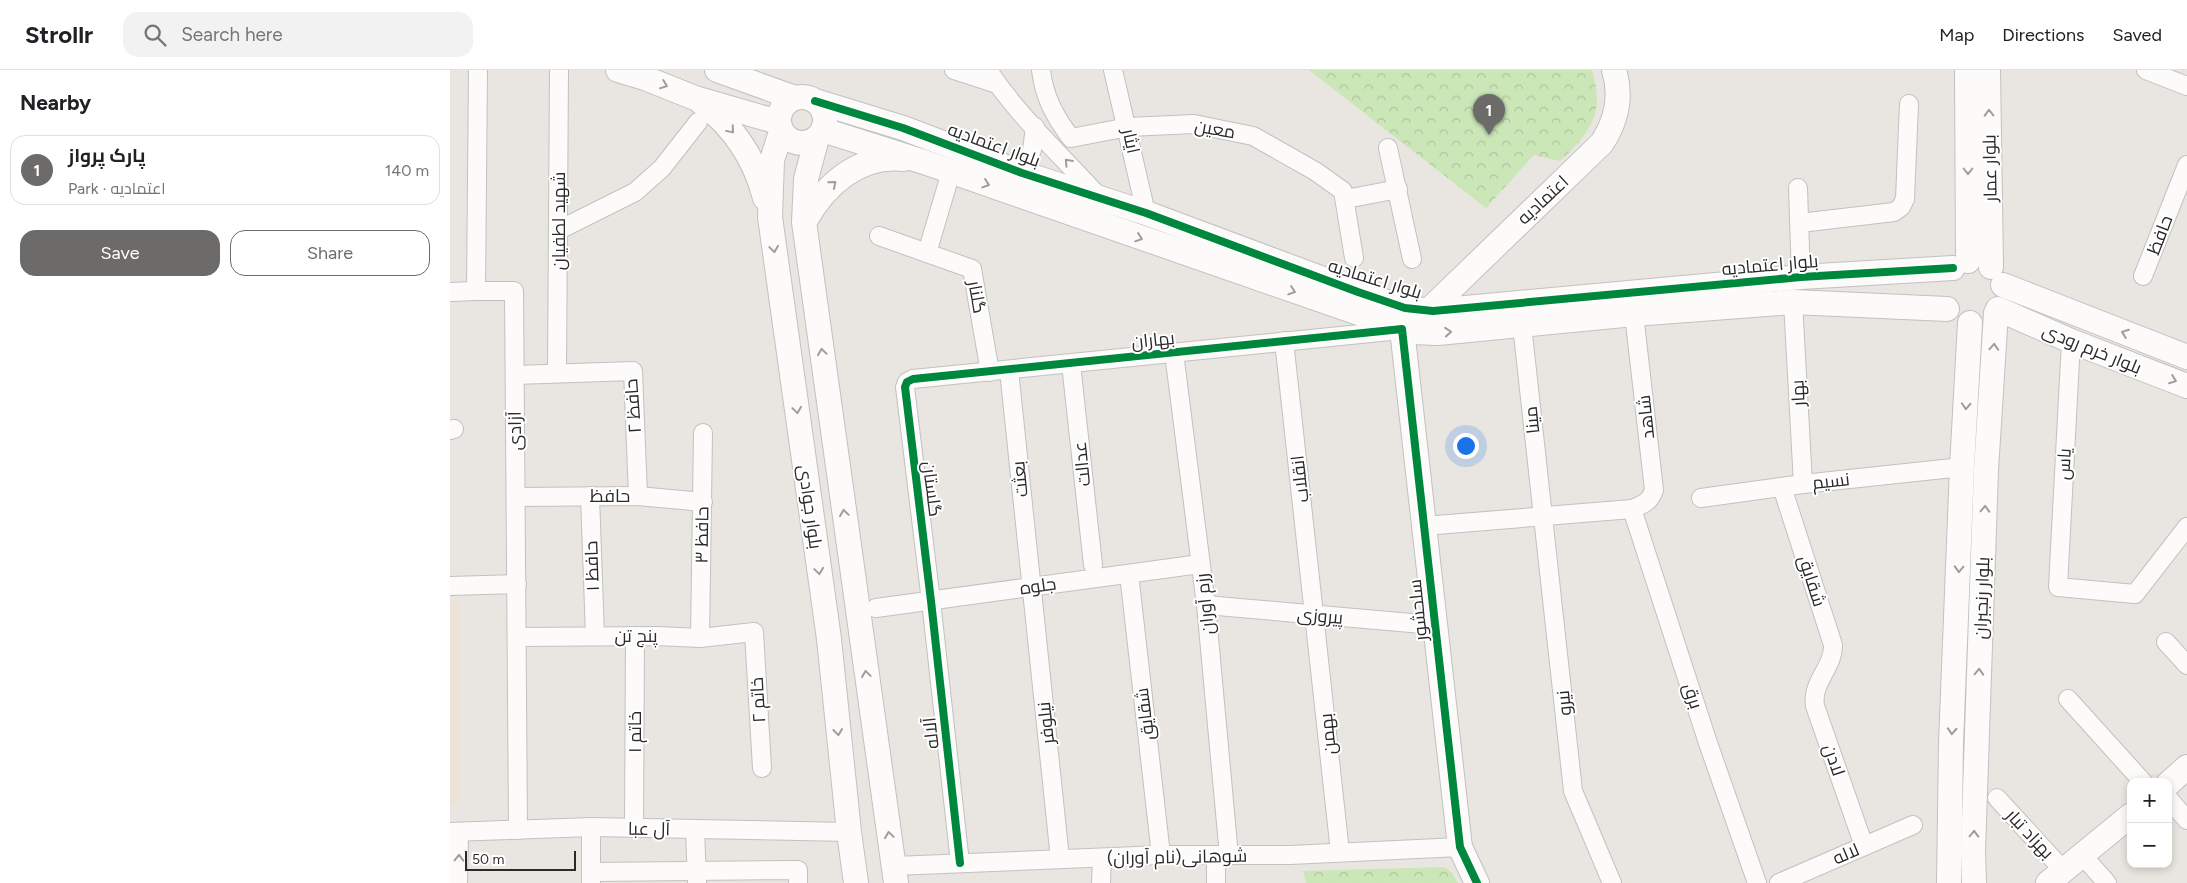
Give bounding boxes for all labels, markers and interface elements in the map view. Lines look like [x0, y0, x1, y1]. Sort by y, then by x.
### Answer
search box [123, 12, 473, 57]
text: Strollr [25, 20, 93, 49]
icon: search [141, 21, 169, 49]
text: Search here [181, 23, 283, 46]
text: Map [1939, 24, 1974, 46]
text: Directions [2002, 24, 2084, 46]
text: Saved [2112, 24, 2162, 46]
one-way arrow [660, 79, 668, 89]
text: Nearby [20, 90, 91, 115]
pin: 1 [1473, 94, 1505, 135]
one-way arrow [1984, 109, 1994, 116]
street label: معین [1193, 115, 1237, 143]
street label: بلوار اعتمادیه [945, 118, 1043, 172]
one-way arrow [725, 124, 733, 133]
street label: ایثار [1117, 126, 1144, 156]
street label: بلوار عمار [1978, 134, 2002, 203]
text: پارک پرواز [68, 144, 145, 167]
one-way arrow [1065, 159, 1074, 168]
text: 1 [34, 161, 40, 180]
text: 140 m [385, 161, 429, 180]
one-way arrow [1962, 167, 1973, 175]
street label: اعتمادیه [1513, 171, 1573, 229]
street label: شهید لطفیان [548, 172, 570, 270]
one-way arrow [981, 178, 989, 188]
text: Park · اعتمادیه [68, 179, 166, 198]
one-way arrow [827, 181, 836, 190]
street label: حافظ [2142, 212, 2178, 258]
button: Save [20, 230, 220, 276]
button: Share [230, 230, 430, 276]
one-way arrow [1134, 232, 1143, 242]
one-way arrow [768, 245, 779, 253]
street label: بلوار اعتمادیه [1721, 250, 1819, 280]
street label: بلوار اعتمادیه [1325, 254, 1425, 304]
street label: گلنار [963, 278, 991, 315]
one-way arrow [1288, 285, 1296, 295]
street label: بلوار خرم رودی [2039, 319, 2145, 380]
one-way arrow [1444, 326, 1452, 337]
street label: بهاران [1130, 327, 1176, 353]
one-way arrow [2122, 329, 2130, 339]
one-way arrow [1988, 343, 1999, 351]
one-way arrow [817, 348, 827, 356]
one-way arrow [2168, 374, 2177, 385]
street label: حافظ ۲ [620, 378, 646, 434]
street label: بهار [1786, 379, 1810, 408]
street label: شاهد [1633, 394, 1659, 440]
one-way arrow [1960, 403, 1971, 411]
one-way arrow [791, 405, 801, 414]
street label: مینا [1520, 405, 1544, 435]
street label: آزادی [504, 411, 526, 451]
your location [1453, 433, 1479, 459]
street label: عدالت [1069, 441, 1095, 487]
street label: یاس [2052, 447, 2076, 481]
street label: انقلاب [1286, 454, 1314, 504]
street label: گلستان [918, 460, 946, 518]
street label: بعثت [1007, 460, 1033, 498]
street label: بلوار جوادی [793, 463, 827, 551]
street label: نسیم [1811, 468, 1851, 495]
street label: حافظ [590, 485, 630, 507]
one-way arrow [1980, 505, 1990, 513]
street label: حافظ ۳ [691, 506, 713, 564]
one-way arrow [839, 509, 850, 517]
street label: حافظ ۱ [580, 540, 604, 592]
street label: شقایق [1792, 553, 1831, 610]
street label: بلوار رنجبران [1970, 556, 1994, 640]
one-way arrow [1954, 565, 1964, 573]
one-way arrow [813, 567, 824, 575]
street label: رزم آوران [1191, 572, 1220, 636]
street label: جلوه [1018, 573, 1058, 599]
street label: سلحشور [1404, 578, 1432, 643]
street label: پیروزی [1296, 603, 1344, 630]
street label: پنج تن [614, 625, 658, 648]
one-way arrow [1974, 668, 1985, 676]
one-way arrow [862, 669, 872, 678]
street label: خاتم ۲ [746, 676, 771, 724]
street label: برق [1678, 680, 1707, 712]
street label: شقایق [1131, 686, 1160, 741]
street label: نیرو [1552, 689, 1576, 717]
street label: نیلوفر [1033, 701, 1059, 746]
street label: خاتم ۱ [624, 711, 647, 753]
street label: بهمن [1315, 712, 1341, 756]
street label: آلاله [918, 716, 944, 750]
one-way arrow [1947, 727, 1958, 735]
one-way arrow [833, 728, 844, 736]
street label: لادن [1818, 741, 1850, 779]
map controls [2127, 778, 2172, 868]
button: + [2127, 778, 2172, 823]
street label: بهزاد تبار [2001, 804, 2059, 864]
street label: آل عبا [628, 818, 671, 840]
button: − [2127, 823, 2172, 868]
one-way arrow [884, 830, 895, 838]
one-way arrow [1969, 830, 1979, 838]
street label: لاله [1829, 839, 1863, 869]
street label: شوهانی(نام آوران) [1107, 845, 1247, 870]
scale bar [465, 848, 576, 871]
text: 50 m [472, 851, 504, 868]
one-way arrow [454, 854, 464, 862]

